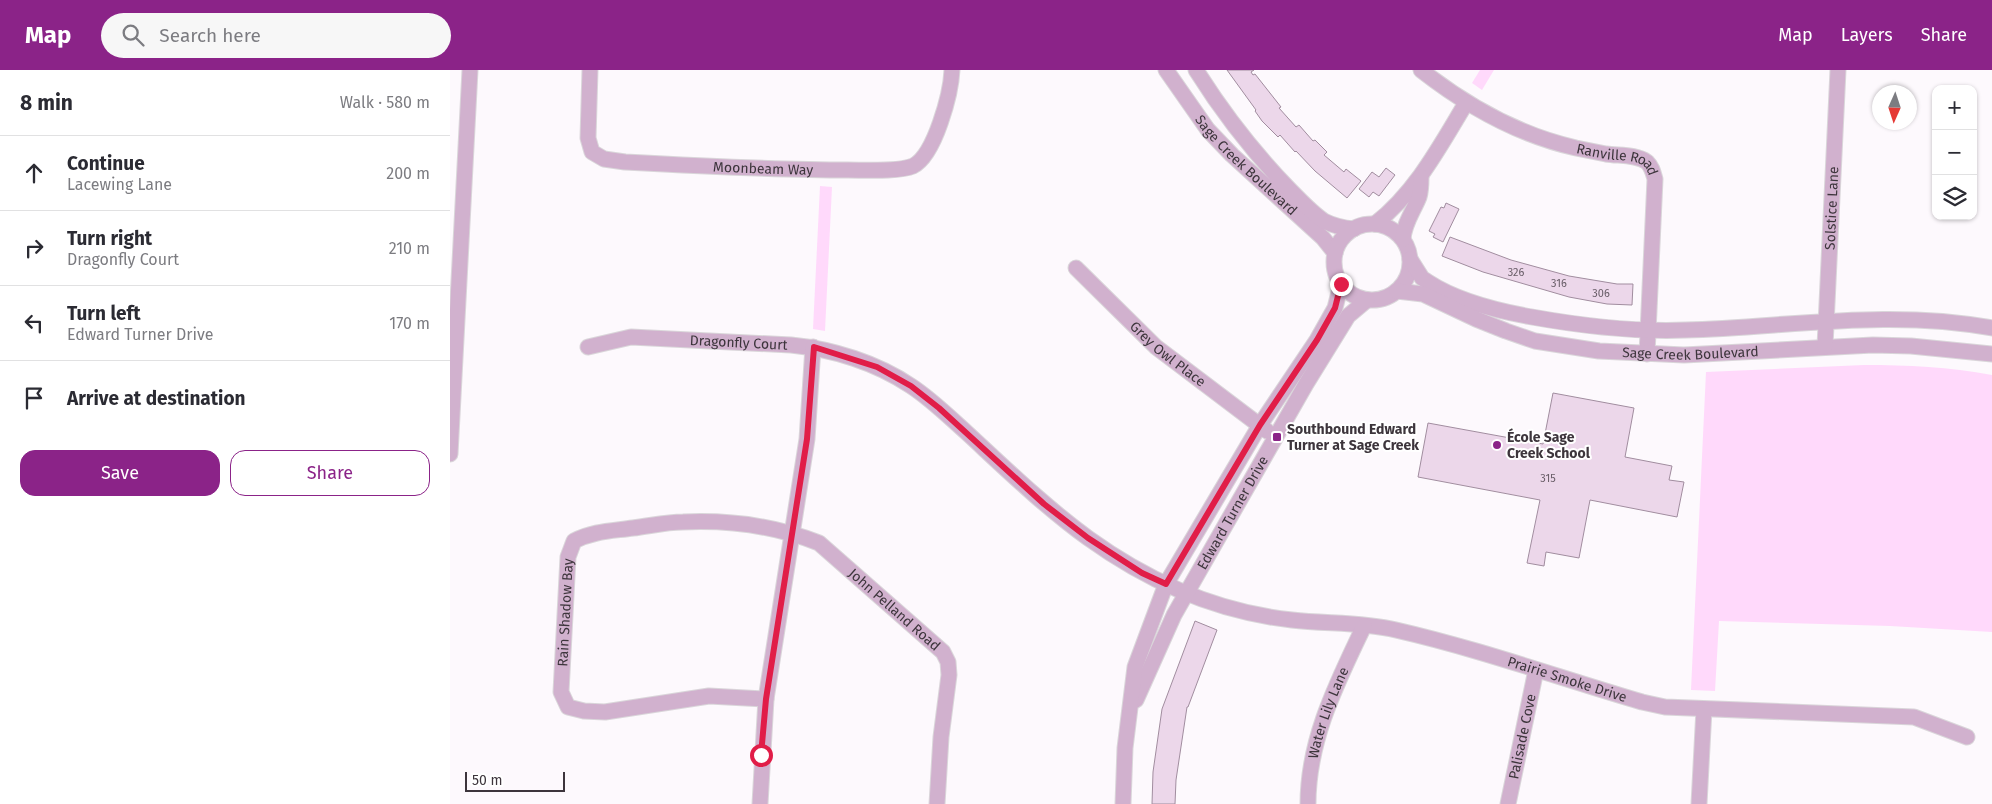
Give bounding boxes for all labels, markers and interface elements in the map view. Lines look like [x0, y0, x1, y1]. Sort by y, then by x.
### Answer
search box [101, 13, 451, 58]
text: Map [25, 21, 71, 49]
icon: search [119, 21, 147, 49]
text: Search here [159, 24, 261, 47]
text: Map [1778, 24, 1813, 46]
text: Layers [1841, 24, 1893, 46]
text: Share [1921, 24, 1967, 46]
north arrow [1872, 85, 1917, 130]
map controls [1932, 85, 1977, 220]
button: + [1932, 85, 1977, 130]
text: 8 min [20, 90, 73, 116]
text: Walk · 580 m [340, 93, 430, 112]
street label: Sage Creek Boulevard [1191, 112, 1300, 219]
button: − [1932, 130, 1977, 175]
street label: Ranville Road [1575, 140, 1661, 178]
text: Continue [67, 152, 145, 175]
icon: ahead [20, 159, 48, 187]
street label: Moonbeam Way [713, 159, 813, 179]
text: 200 m [386, 164, 430, 183]
street label: Solstice Lane [1822, 166, 1842, 250]
text: Lacewing Lane [67, 175, 172, 194]
button: layers [1932, 175, 1977, 220]
text: Turn right [67, 227, 152, 250]
icon: right [20, 234, 48, 262]
text: 210 m [389, 239, 430, 258]
text: Dragonfly Court [67, 250, 179, 269]
house number: 326 [1508, 266, 1524, 279]
route end [1330, 273, 1353, 296]
house number: 316 [1551, 277, 1567, 290]
house number: 306 [1592, 287, 1610, 300]
text: Turn left [67, 302, 141, 325]
icon: left [20, 309, 48, 337]
text: 170 m [389, 314, 430, 333]
street label: Grey Owl Place [1126, 318, 1209, 391]
text: Edward Turner Drive [67, 325, 213, 344]
street label: Dragonfly Court [689, 332, 789, 354]
street label: Sage Creek Boulevard [1622, 343, 1759, 364]
icon: arrive [20, 384, 48, 412]
text: Arrive at destination [67, 387, 246, 410]
place label: Southbound Edward Turner at Sage Creek [1287, 421, 1419, 454]
place label: École Sage Creek School [1507, 428, 1591, 462]
marker: Southbound Edward Turner at Sage Creek [1271, 431, 1283, 443]
marker: École Sage Creek School [1491, 439, 1503, 451]
button: Save [20, 450, 220, 496]
button: Share [230, 450, 430, 496]
street label: Edward Turner Drive [1194, 453, 1272, 573]
house number: 315 [1540, 472, 1556, 485]
street label: Rain Shadow Bay [554, 558, 577, 667]
street label: John Pelland Road [845, 565, 944, 655]
street label: Prairie Smoke Drive [1505, 653, 1629, 706]
street label: Water Lily Lane [1305, 664, 1352, 760]
street label: Palisade Cove [1505, 692, 1540, 781]
route start [750, 744, 773, 767]
scale bar [465, 769, 565, 792]
text: 50 m [472, 772, 503, 789]

